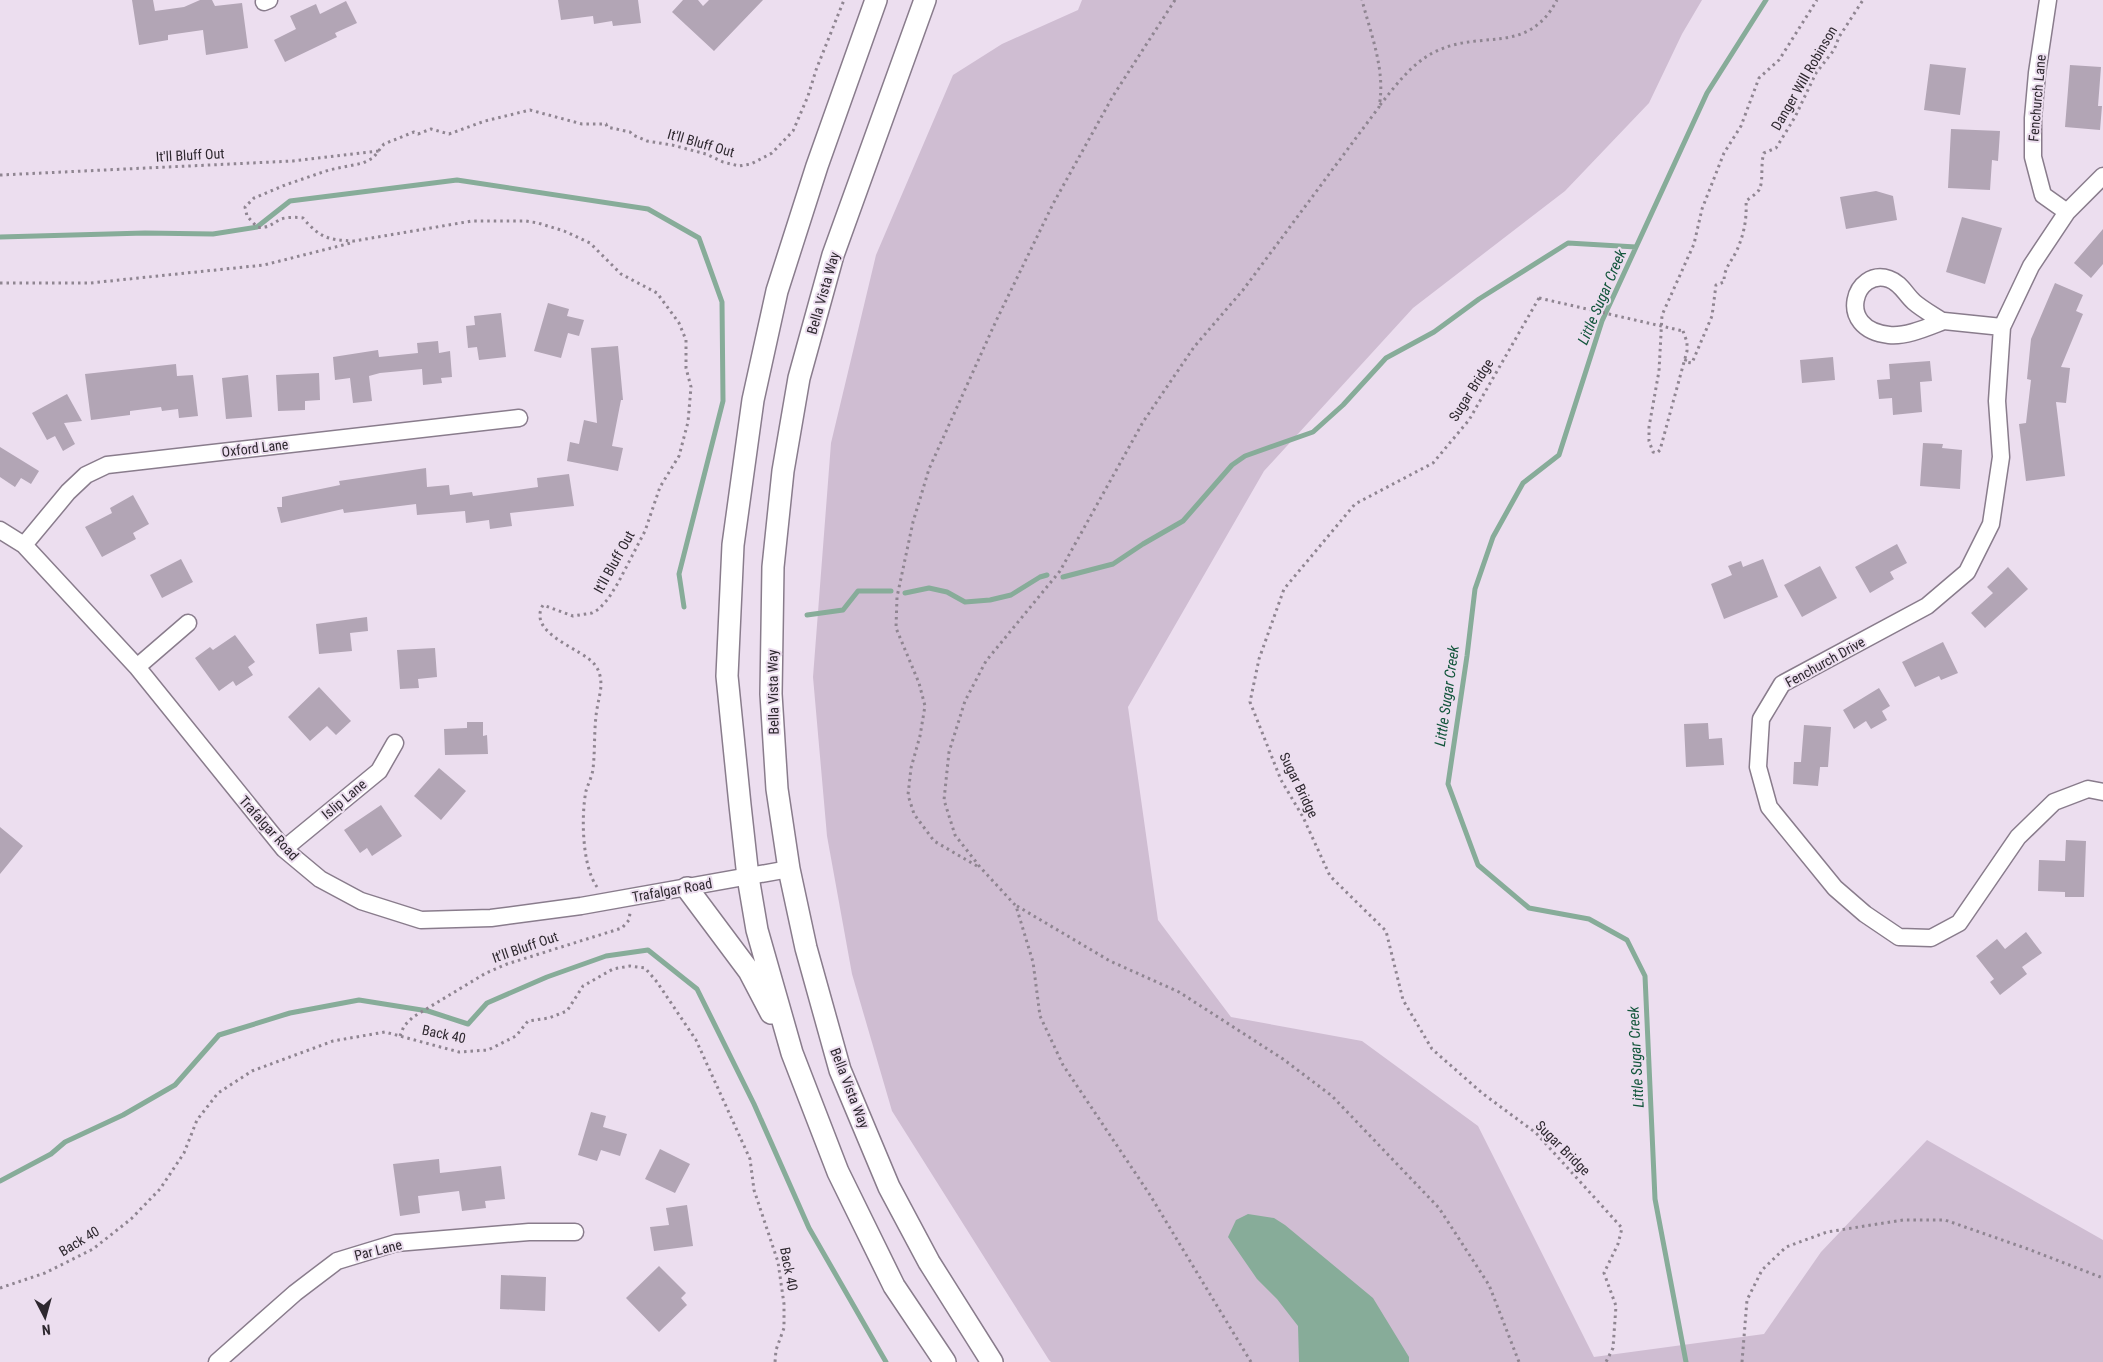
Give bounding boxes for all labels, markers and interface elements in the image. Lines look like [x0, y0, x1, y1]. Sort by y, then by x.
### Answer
street label: Danger Will Robinson [1768, 23, 1840, 133]
street label: Fenchurch Lane [2025, 53, 2049, 142]
street label: It'll Bluff Out [666, 126, 736, 160]
street label: It'll Bluff Out [155, 145, 225, 165]
water label: Little Sugar Creek [1574, 246, 1630, 347]
street label: Bella Vista Way [804, 250, 842, 336]
street label: Sugar Bridge [1445, 355, 1497, 424]
street label: Oxford Lane [221, 436, 290, 460]
street label: It'll Bluff Out [590, 528, 638, 596]
street label: Fenchurch Drive [1782, 633, 1868, 690]
water label: Little Sugar Creek [1431, 644, 1463, 748]
street label: Bella Vista Way [764, 649, 782, 735]
street label: Sugar Bridge [1276, 750, 1322, 821]
street label: Islip Lane [319, 776, 370, 822]
street label: Trafalgar Road [236, 793, 302, 863]
street label: Trafalgar Road [631, 875, 713, 905]
street label: It'll Bluff Out [490, 928, 560, 966]
water label: Little Sugar Creek [1624, 1005, 1648, 1108]
street label: Back 40 [421, 1022, 467, 1046]
street label: Bella Vista Way [827, 1045, 873, 1131]
street label: Sugar Bridge [1532, 1117, 1594, 1179]
street label: Back 40 [56, 1223, 102, 1259]
street label: Par Lane [352, 1236, 404, 1264]
street label: Back 40 [777, 1246, 801, 1292]
north arrow [20, 1292, 70, 1342]
text: N [41, 1322, 51, 1338]

